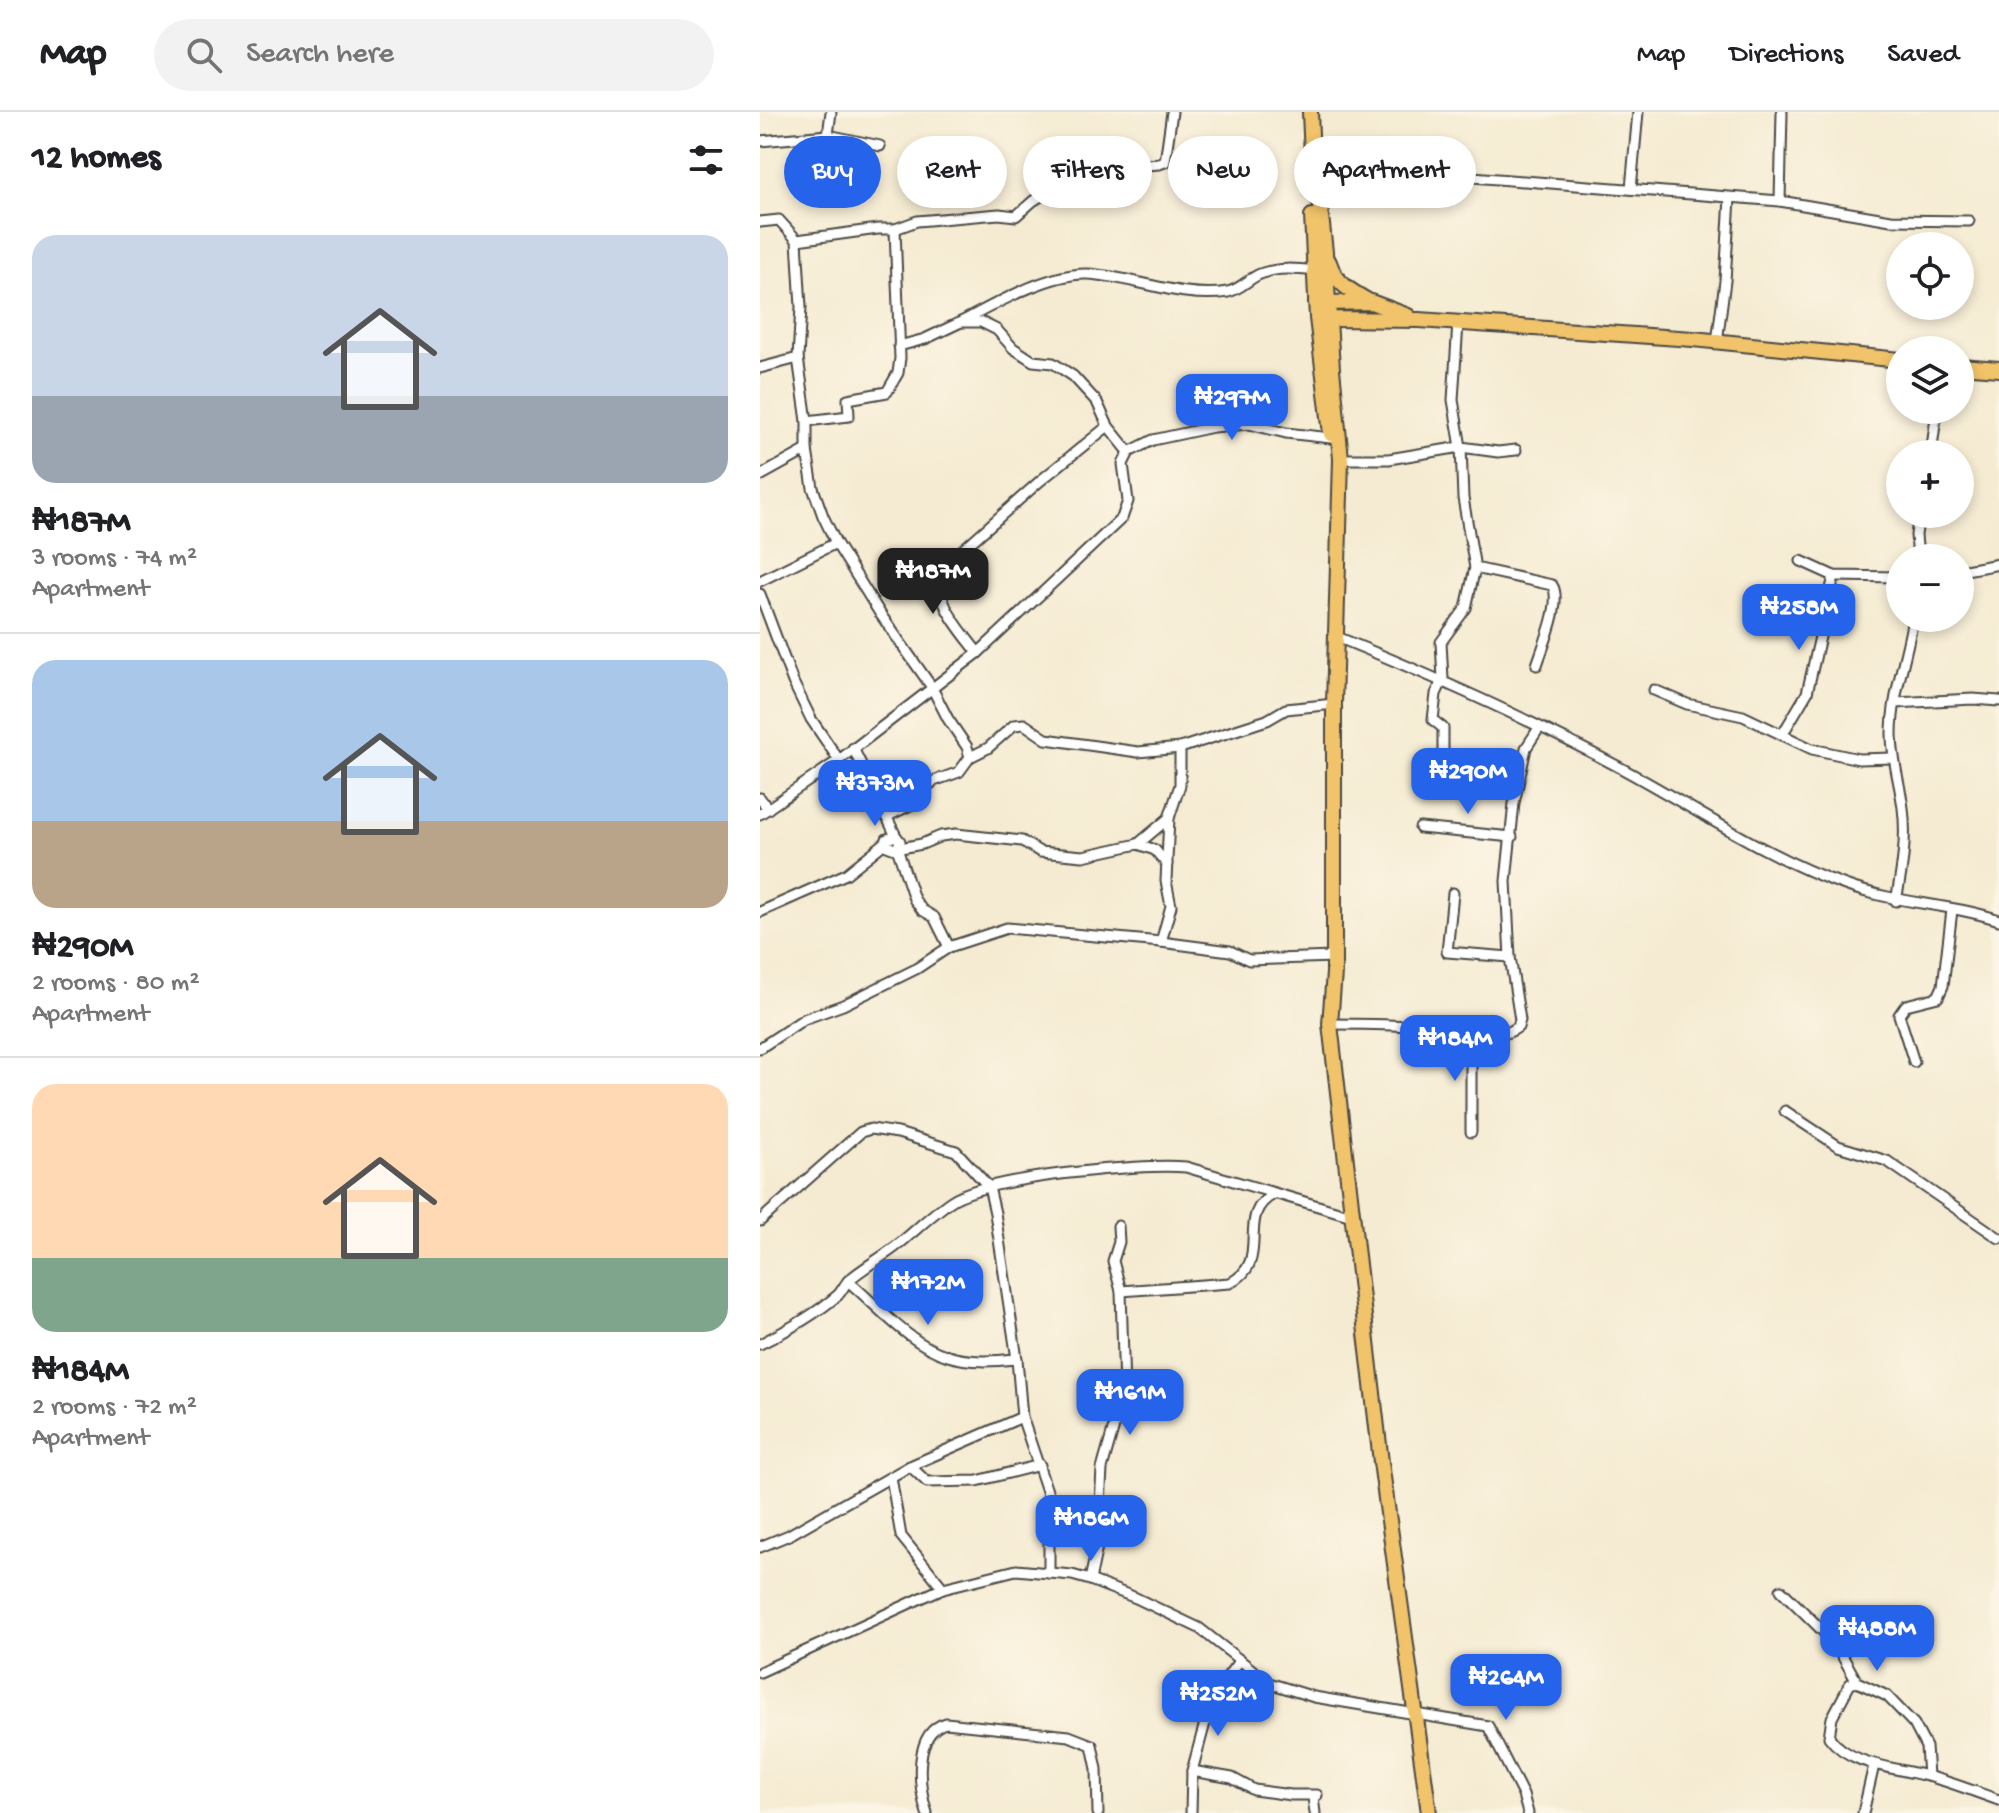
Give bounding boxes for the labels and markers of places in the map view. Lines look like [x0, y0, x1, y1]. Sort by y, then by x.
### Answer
pin: ₦297M [1176, 374, 1288, 442]
pin: ₦187M [877, 548, 989, 616]
pin: ₦258M [1743, 584, 1855, 652]
pin: ₦290M [1412, 748, 1524, 816]
pin: ₦373M [819, 760, 931, 828]
pin: ₦184M [1399, 1015, 1511, 1083]
pin: ₦172M [872, 1259, 984, 1327]
pin: ₦161M [1074, 1369, 1186, 1437]
pin: ₦186M [1035, 1495, 1147, 1563]
pin: ₦488M [1821, 1605, 1933, 1673]
pin: ₦264M [1450, 1654, 1562, 1722]
pin: ₦252M [1162, 1670, 1274, 1738]

